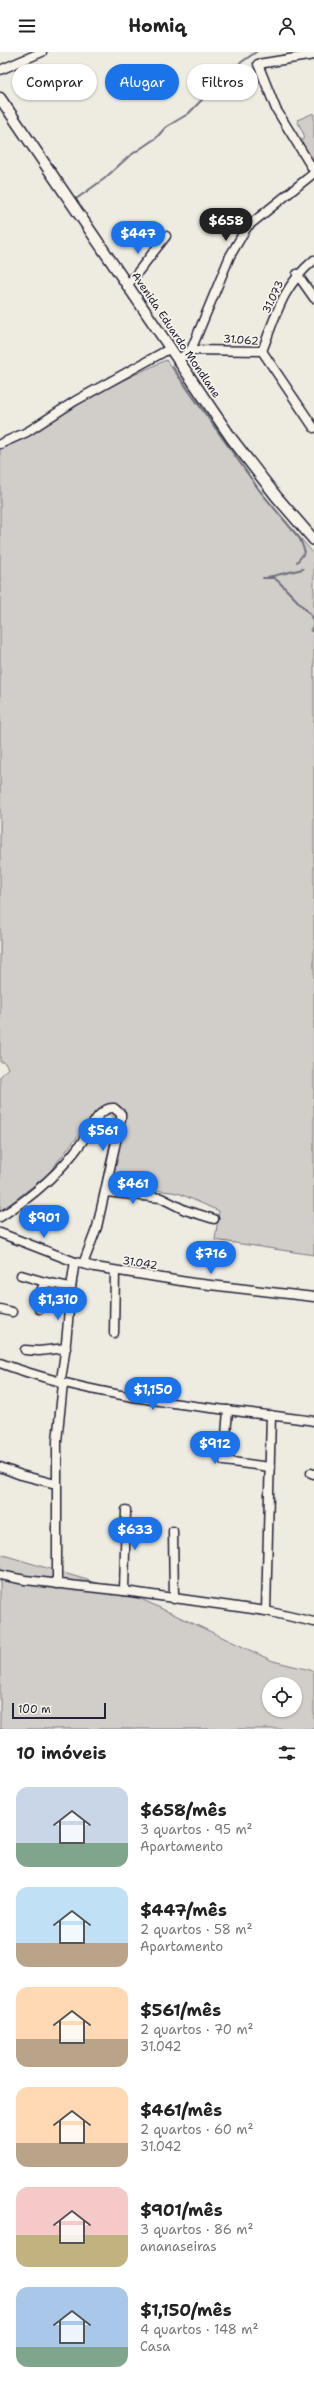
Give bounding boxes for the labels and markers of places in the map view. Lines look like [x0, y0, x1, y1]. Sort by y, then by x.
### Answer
pin: $658 [202, 208, 250, 242]
pin: $447 [114, 221, 162, 255]
pin: $561 [79, 1118, 127, 1152]
pin: $461 [109, 1171, 157, 1205]
pin: $901 [20, 1205, 68, 1239]
pin: $716 [187, 1241, 235, 1275]
pin: $1,310 [25, 1287, 91, 1321]
pin: $1,150 [120, 1377, 186, 1411]
pin: $912 [191, 1431, 239, 1465]
pin: $633 [111, 1517, 159, 1551]

